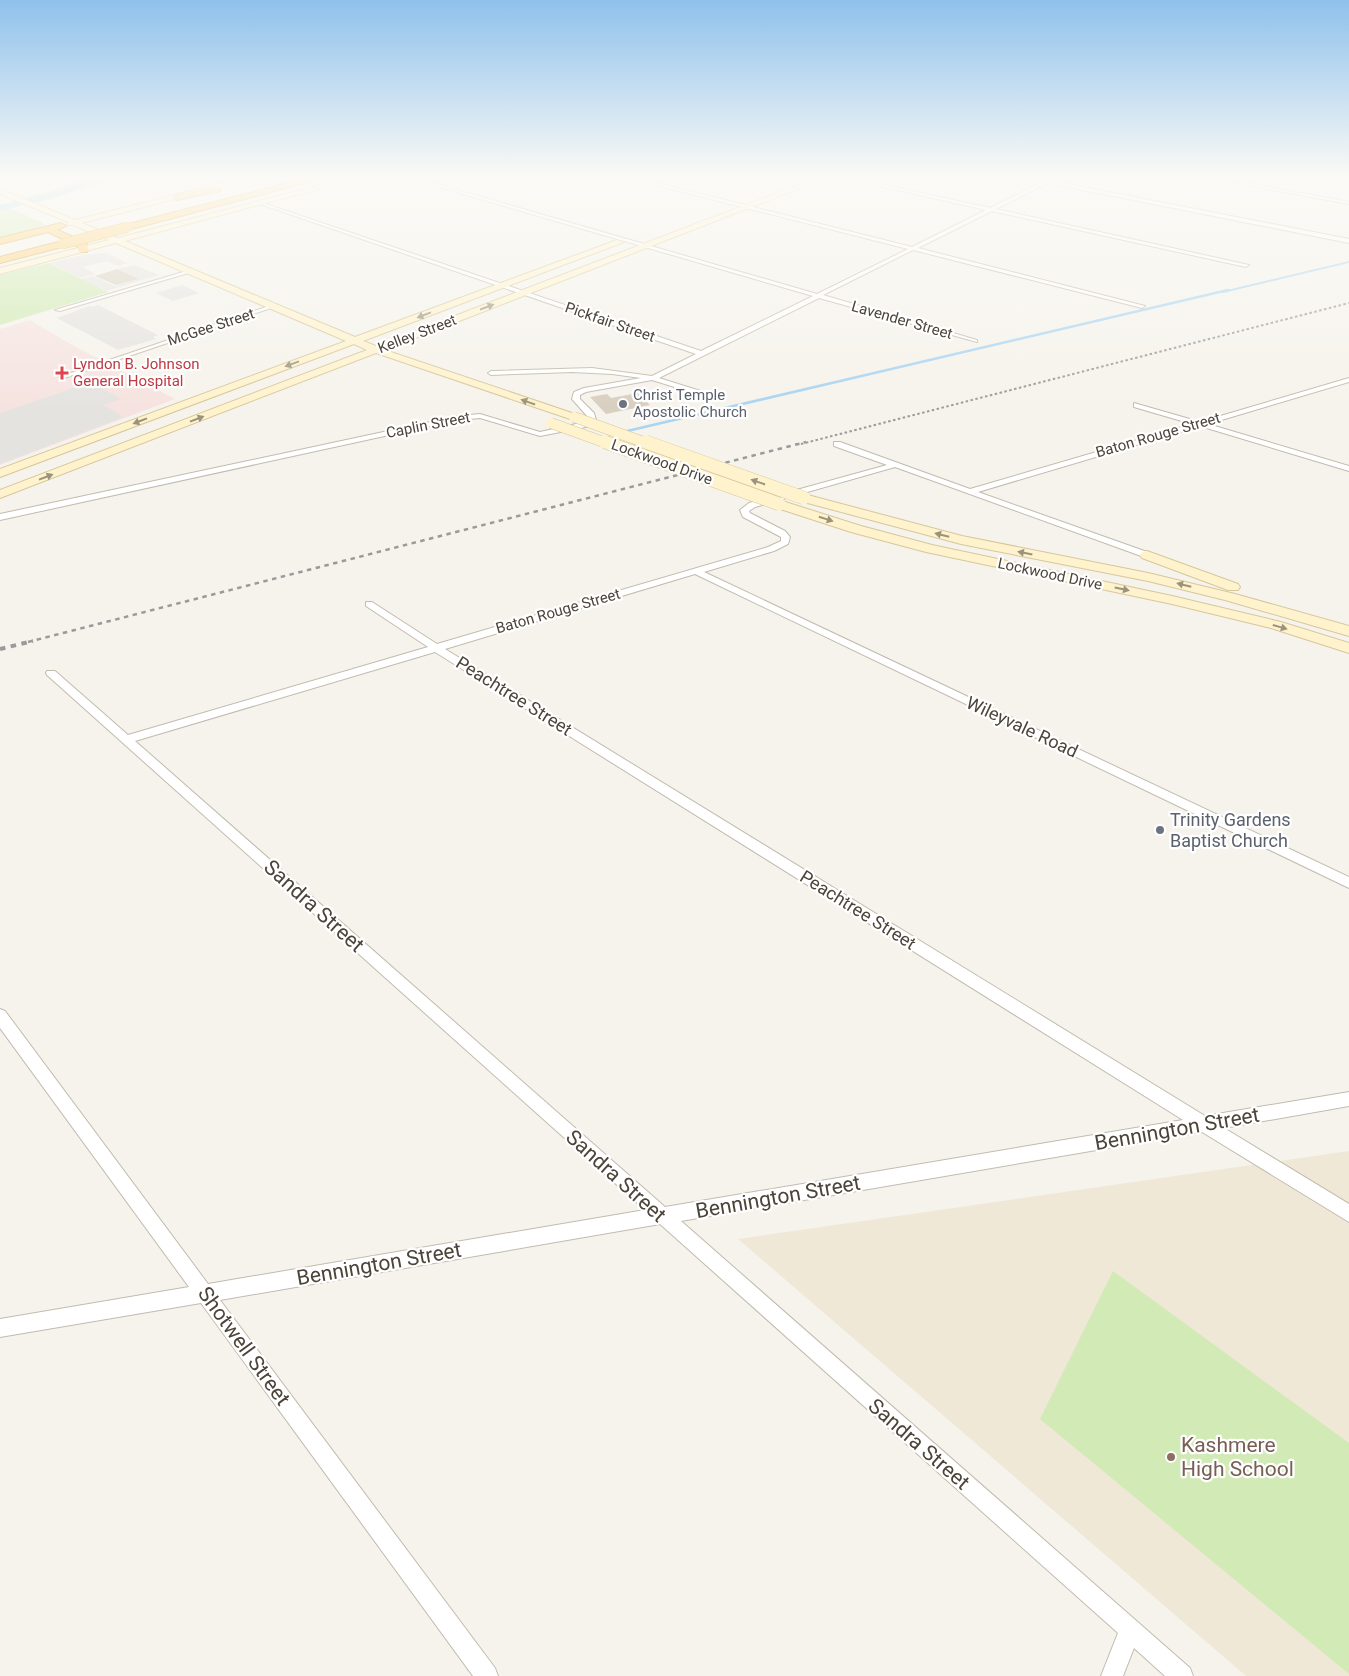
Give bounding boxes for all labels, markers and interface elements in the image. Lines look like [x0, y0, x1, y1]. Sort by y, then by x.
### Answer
street label: Lavender Street [849, 297, 955, 343]
street label: Pickfair Street [563, 298, 657, 346]
one-way arrow [480, 303, 495, 311]
street label: McGee Street [165, 304, 257, 350]
street label: Kelley Street [375, 311, 459, 357]
one-way arrow [416, 311, 431, 319]
place label: Lyndon B. Johnson General Hospital [73, 355, 199, 390]
one-way arrow [285, 361, 300, 368]
marker: Lyndon B. Johnson General Hospital [55, 366, 69, 380]
place label: Christ Temple Apostolic Church [633, 386, 747, 421]
one-way arrow [520, 398, 535, 406]
marker: Christ Temple Apostolic Church [617, 398, 629, 410]
street label: Caplin Street [384, 408, 472, 442]
street label: Baton Rouge Street [1094, 409, 1222, 461]
one-way arrow [190, 414, 204, 422]
one-way arrow [132, 417, 147, 425]
street label: Lockwood Drive [609, 435, 715, 489]
one-way arrow [38, 473, 53, 480]
one-way arrow [751, 478, 766, 485]
one-way arrow [818, 516, 833, 524]
one-way arrow [934, 531, 949, 539]
one-way arrow [1016, 548, 1032, 556]
street label: Lockwood Drive [996, 554, 1104, 594]
one-way arrow [1176, 581, 1191, 589]
street label: Baton Rouge Street [494, 585, 622, 637]
one-way arrow [1114, 586, 1130, 594]
one-way arrow [1273, 623, 1288, 631]
street label: Peachtree Street [452, 651, 576, 740]
street label: Wileyvale Road [963, 692, 1081, 762]
place label: Trinity Gardens Baptist Church [1170, 809, 1291, 851]
marker: Trinity Gardens Baptist Church [1154, 824, 1166, 836]
street label: Sandra Street [259, 855, 369, 957]
street label: Peachtree Street [796, 865, 920, 954]
street label: Bennington Street [1093, 1103, 1261, 1155]
street label: Sandra Street [561, 1125, 671, 1227]
street label: Bennington Street [694, 1171, 862, 1223]
street label: Bennington Street [295, 1238, 463, 1290]
street label: Shotwell Street [193, 1282, 295, 1410]
street label: Sandra Street [864, 1394, 975, 1494]
place label: Kashmere High School [1181, 1433, 1294, 1481]
marker: Kashmere High School [1165, 1451, 1177, 1463]

